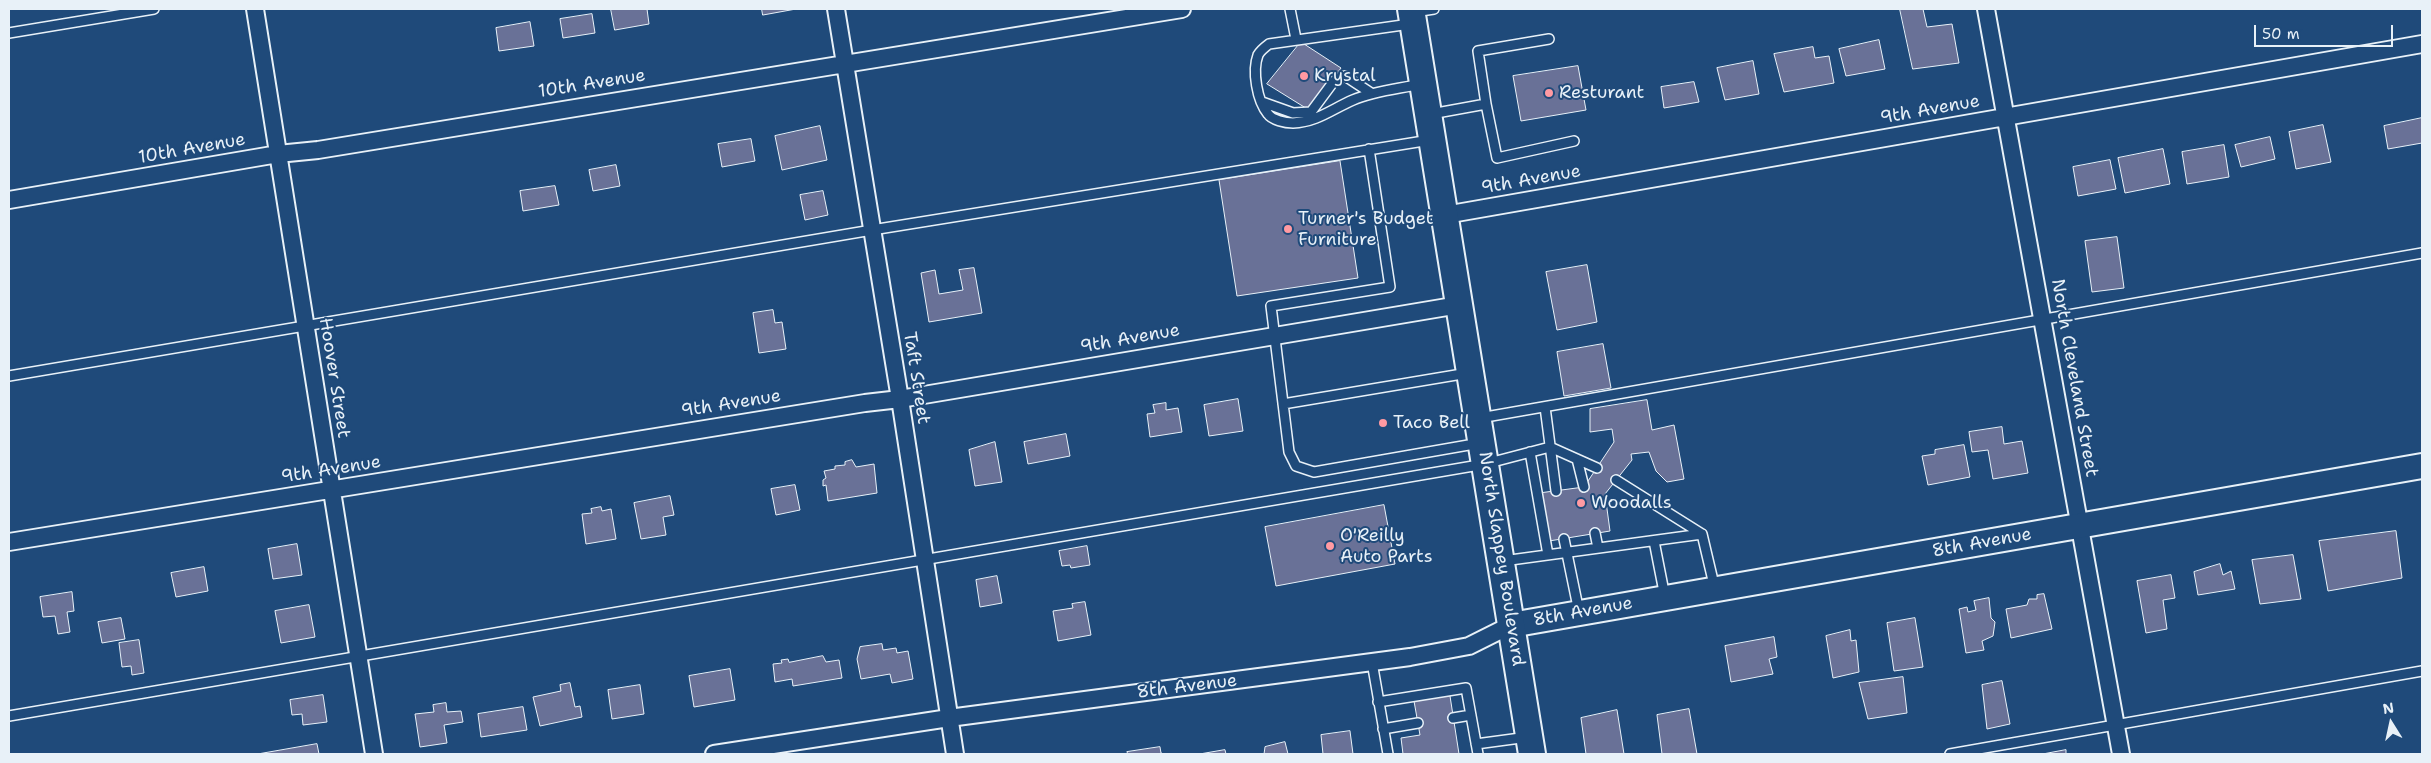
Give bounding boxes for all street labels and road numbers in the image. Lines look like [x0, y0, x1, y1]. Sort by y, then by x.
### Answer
street label: 10th Avenue [537, 65, 647, 103]
street label: 9th Avenue [1879, 91, 1981, 129]
street label: 10th Avenue [137, 129, 247, 169]
street label: 9th Avenue [1480, 161, 1582, 199]
street label: North Cleveland Street [2046, 277, 2102, 479]
street label: Hoover Street [314, 316, 354, 440]
street label: 9th Avenue [1079, 320, 1181, 358]
street label: Taft Street [898, 330, 934, 426]
street label: 9th Avenue [680, 385, 782, 423]
street label: North Slappey Boulevard [1473, 450, 1529, 668]
street label: 9th Avenue [280, 451, 382, 489]
street label: 8th Avenue [1931, 524, 2033, 562]
street label: 8th Avenue [1532, 593, 1634, 631]
street label: 8th Avenue [1136, 670, 1238, 704]

